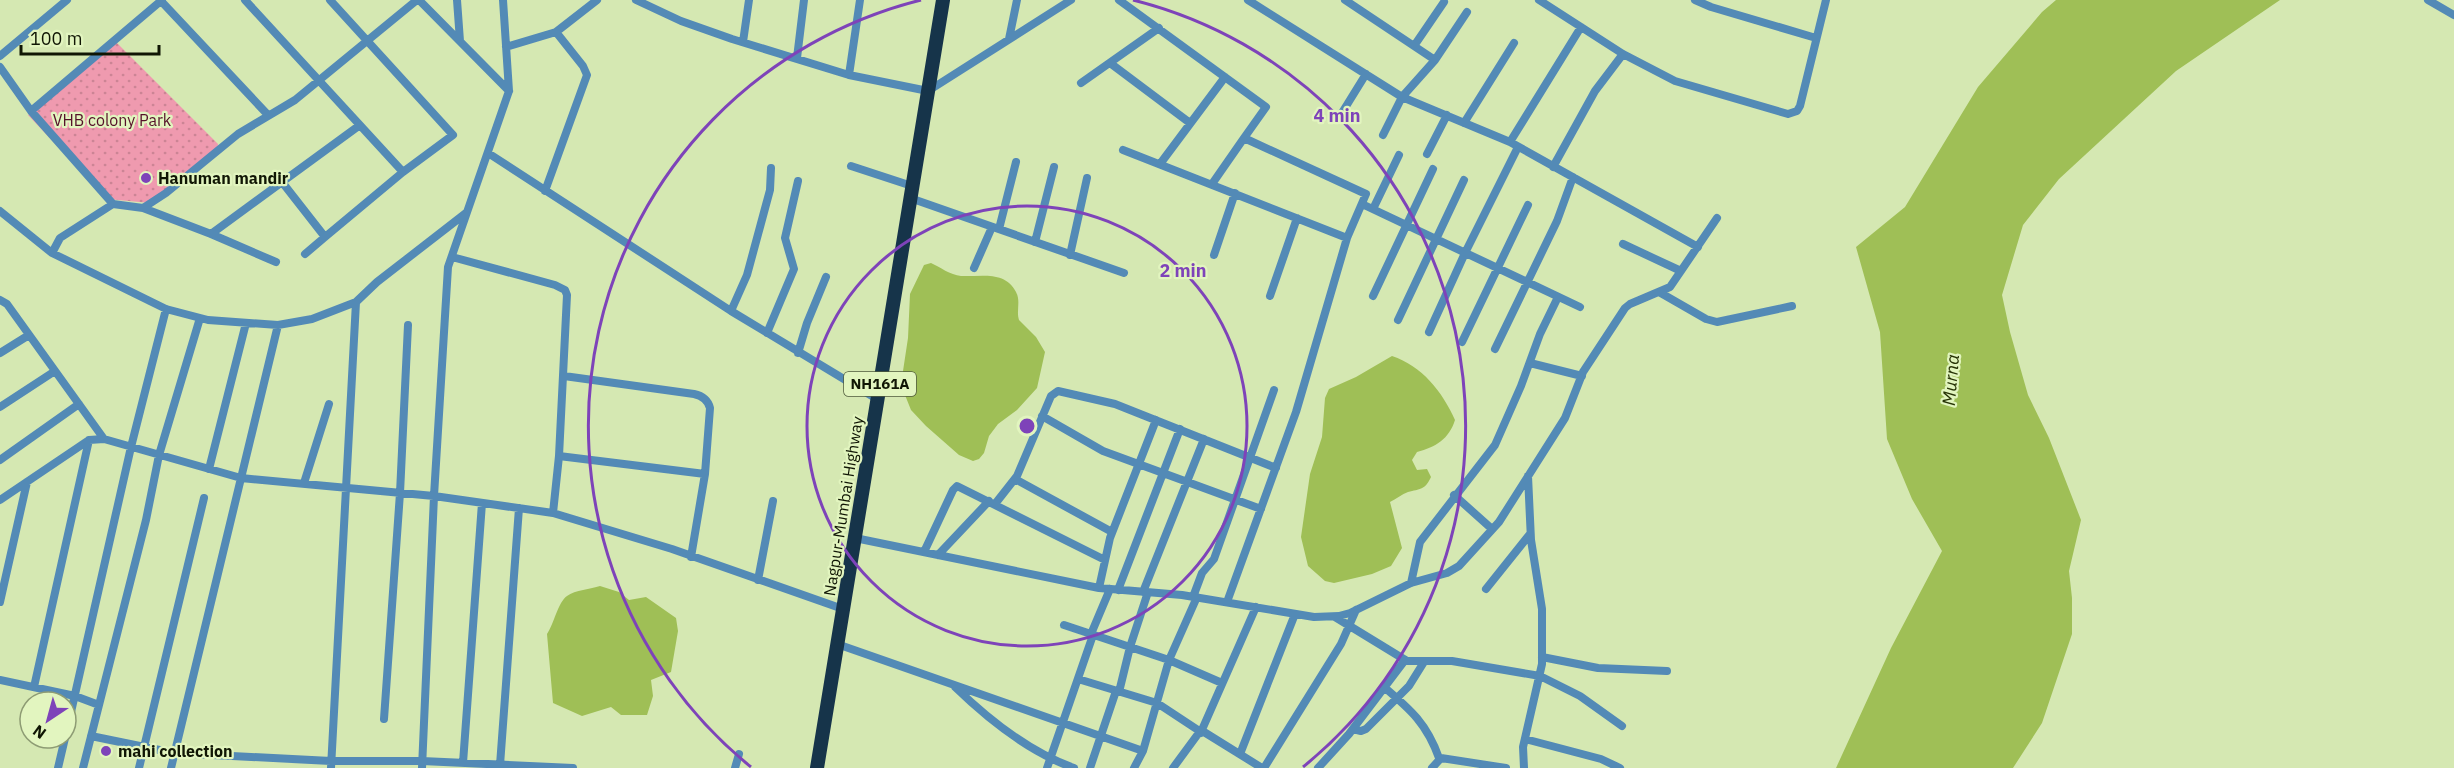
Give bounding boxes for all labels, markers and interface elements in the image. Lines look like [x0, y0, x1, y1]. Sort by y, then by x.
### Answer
scale bar [21, 18, 159, 56]
text: 100 m [30, 27, 82, 50]
text: 4 min [1313, 104, 1361, 127]
park label: VHB colony Park [53, 110, 172, 130]
place label: Hanuman mandir [158, 168, 289, 188]
marker: Hanuman mandir [139, 171, 153, 185]
text: 2 min [1159, 259, 1207, 282]
water label: Murna [1937, 353, 1964, 407]
road number: NH161A [844, 372, 916, 396]
street label: Nagpur-Mumbai Highway [819, 415, 867, 597]
centre of rings [1017, 416, 1037, 436]
north arrow [18, 690, 78, 750]
text: N [29, 721, 50, 744]
place label: mahi collection [118, 741, 233, 761]
marker: mahi collection [99, 744, 113, 758]

